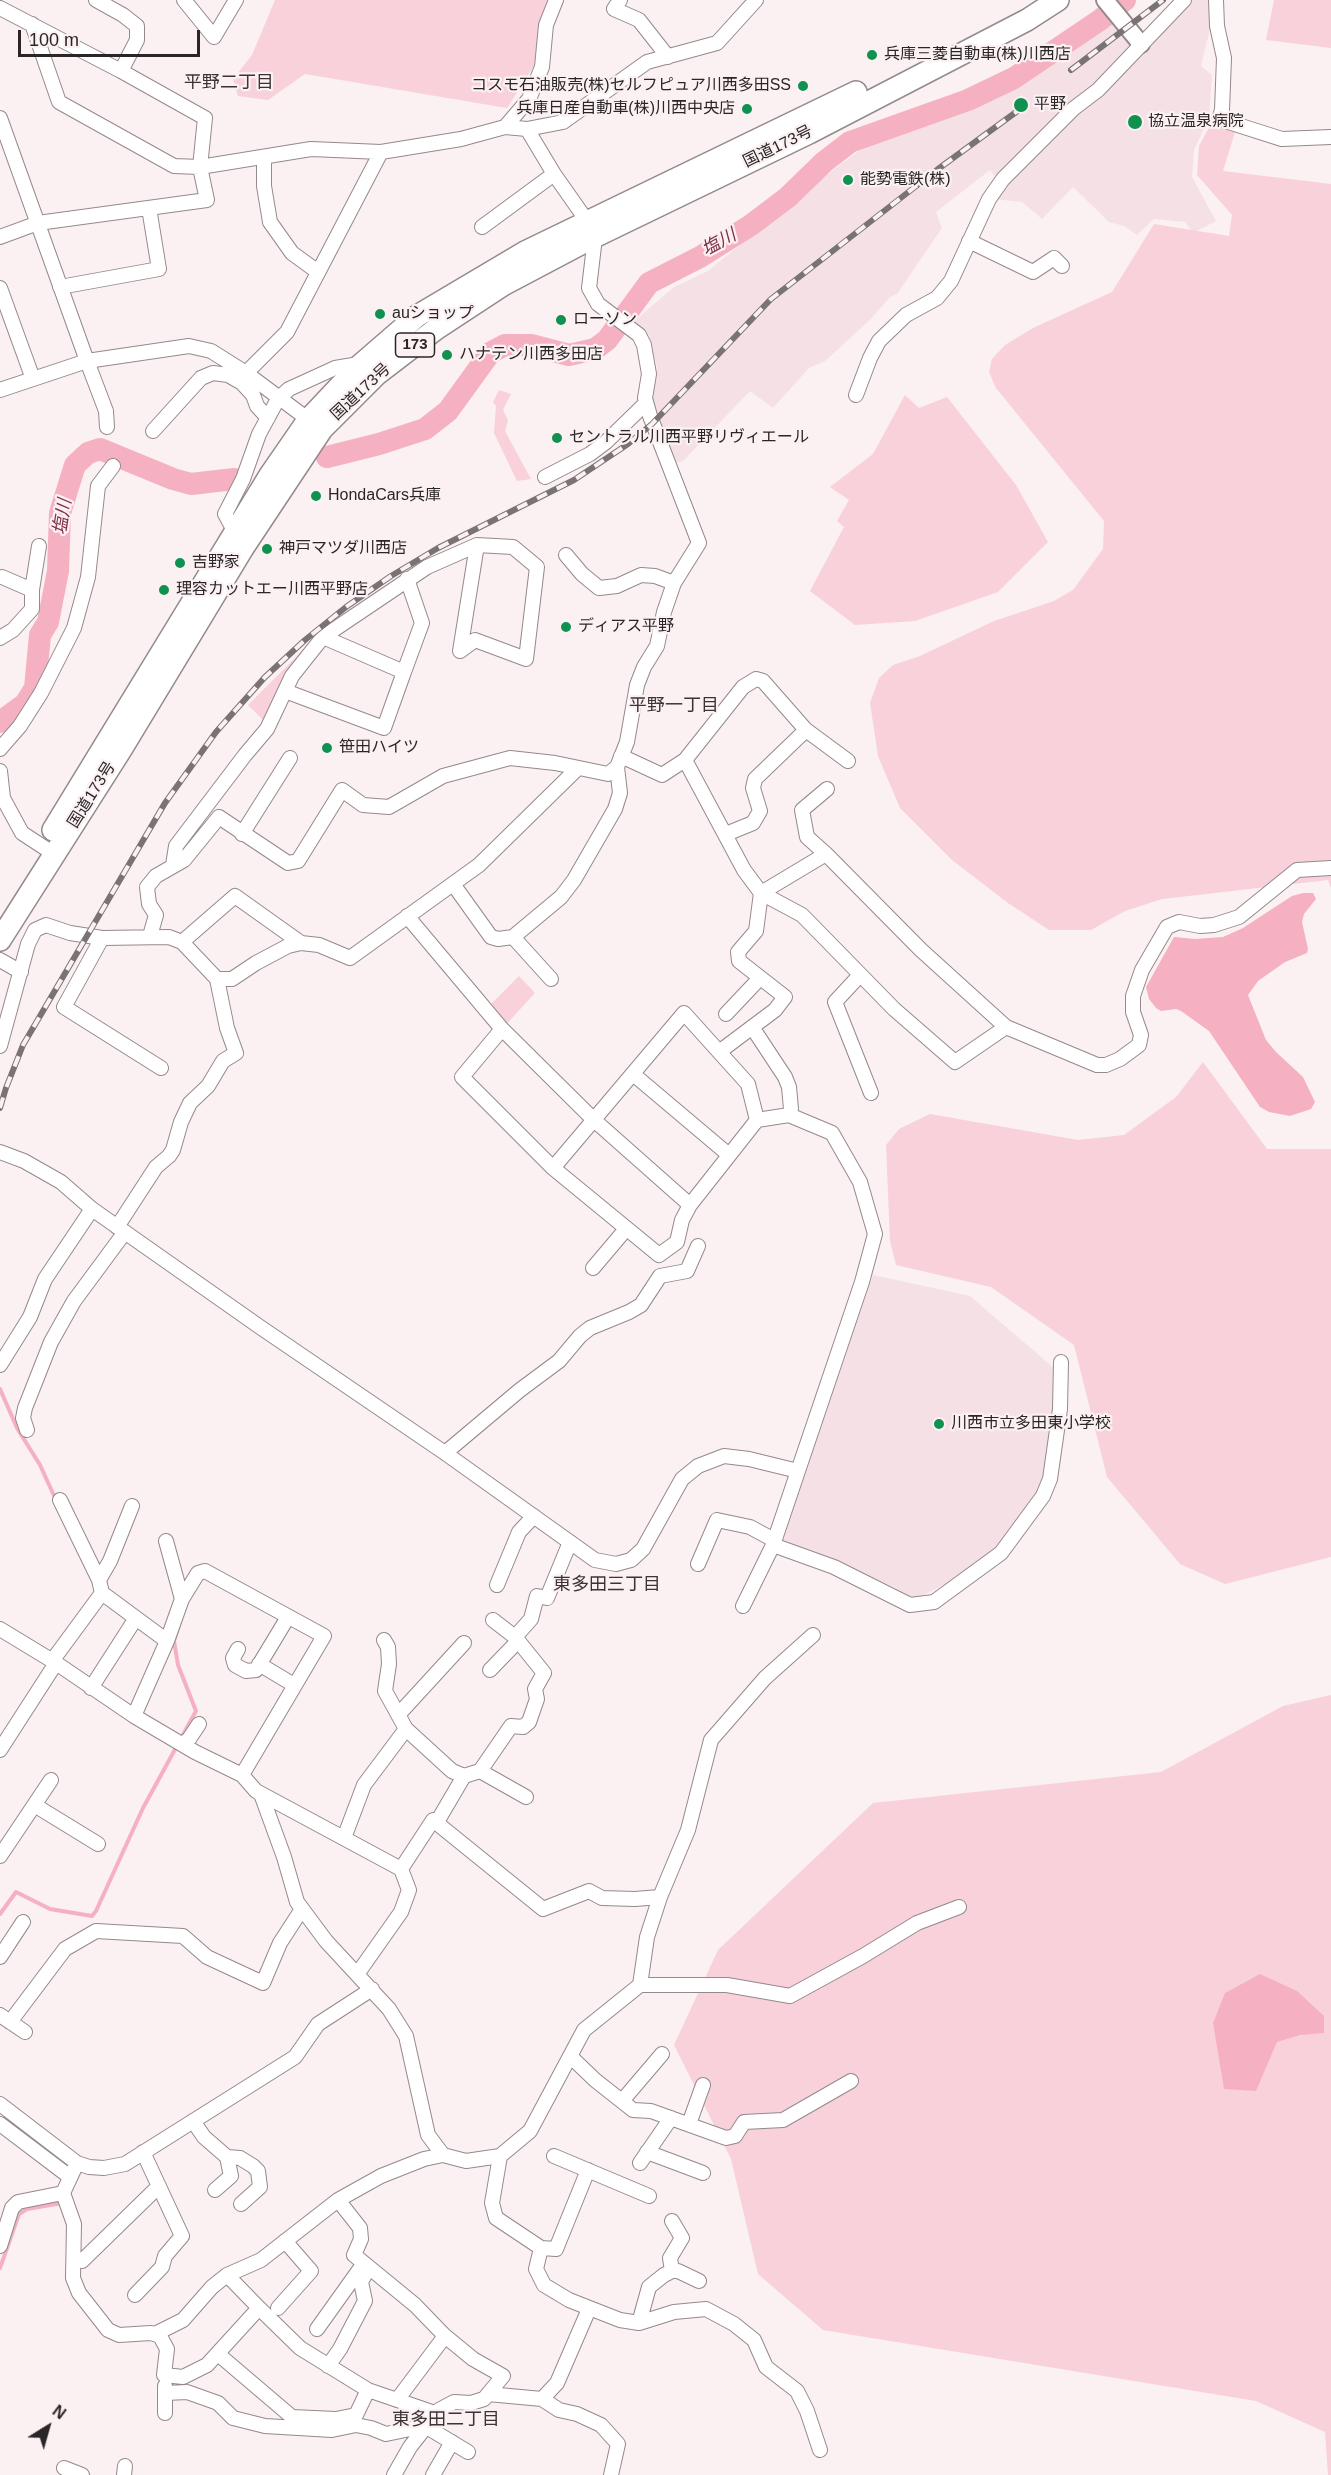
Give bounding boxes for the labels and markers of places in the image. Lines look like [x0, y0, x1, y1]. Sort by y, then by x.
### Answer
place label: 兵庫三菱自動車(株)川西店 [884, 45, 1071, 65]
marker: 兵庫三菱自動車(株)川西店 [865, 48, 879, 62]
place label: コスモ石油販売(株)セルフピュア川西多田SS [471, 76, 791, 96]
marker: コスモ石油販売(株)セルフピュア川西多田SS [796, 79, 810, 93]
place label: 平野 [1034, 95, 1066, 115]
marker: 平野 [1012, 96, 1030, 114]
place label: 兵庫日産自動車(株)川西中央店 [516, 99, 735, 119]
marker: 兵庫日産自動車(株)川西中央店 [740, 102, 754, 116]
place label: 協立温泉病院 [1148, 112, 1244, 132]
marker: 協立温泉病院 [1126, 113, 1144, 131]
place label: 能勢電鉄(株) [860, 170, 951, 190]
marker: 能勢電鉄(株) [841, 173, 855, 187]
place label: auショップ [392, 304, 474, 324]
marker: auショップ [373, 307, 387, 321]
place label: ローソン [573, 310, 637, 330]
marker: ローソン [554, 313, 568, 327]
place label: ハナテン川西多田店 [459, 345, 603, 365]
marker: ハナテン川西多田店 [440, 348, 454, 362]
place label: セントラル川西平野リヴィエール [569, 428, 809, 448]
marker: セントラル川西平野リヴィエール [550, 431, 564, 445]
place label: HondaCars兵庫 [328, 486, 441, 506]
marker: HondaCars兵庫 [309, 489, 323, 503]
place label: 神戸マツダ川西店 [279, 539, 407, 559]
marker: 神戸マツダ川西店 [260, 542, 274, 556]
place label: 吉野家 [192, 553, 240, 573]
marker: 吉野家 [173, 556, 187, 570]
place label: 理容カットエー川西平野店 [176, 580, 368, 600]
marker: 理容カットエー川西平野店 [157, 583, 171, 597]
place label: ディアス平野 [578, 617, 674, 637]
marker: ディアス平野 [559, 620, 573, 634]
place label: 笹田ハイツ [339, 738, 419, 758]
marker: 笹田ハイツ [320, 741, 334, 755]
place label: 川西市立多田東小学校 [951, 1414, 1111, 1434]
marker: 川西市立多田東小学校 [932, 1417, 946, 1431]

